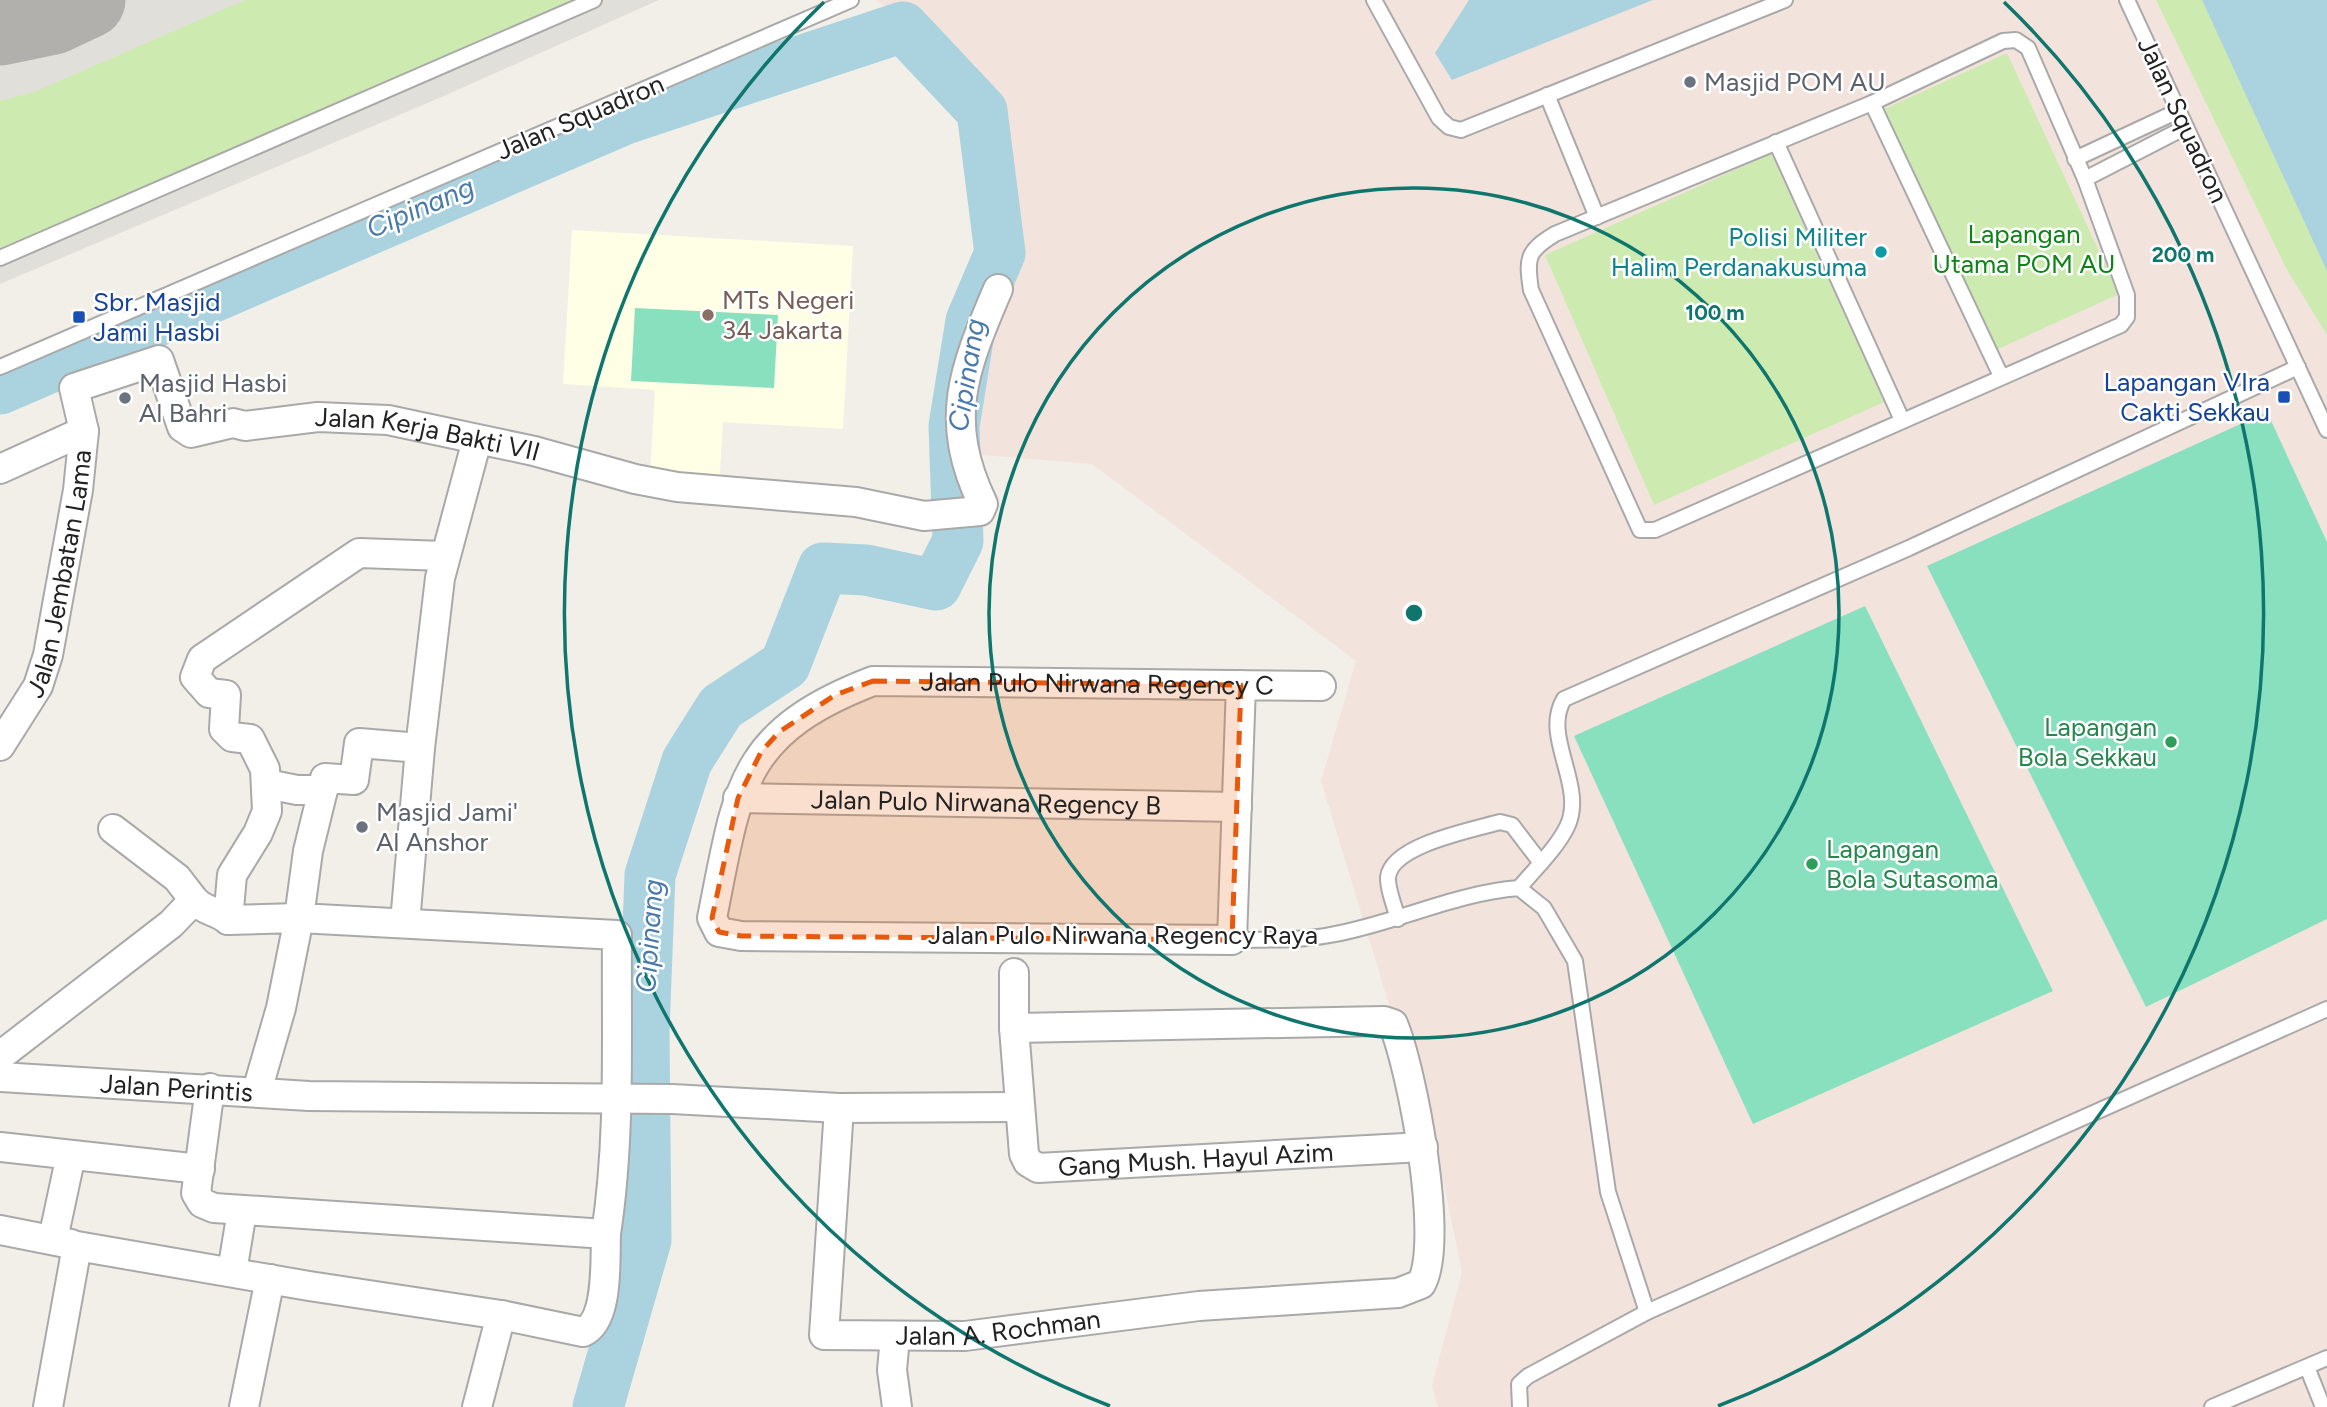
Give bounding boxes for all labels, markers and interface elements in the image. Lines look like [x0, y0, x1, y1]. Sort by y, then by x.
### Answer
street label: Jalan Squadron [2131, 32, 2235, 208]
place label: Masjid POM AU [1704, 66, 1886, 98]
street label: Jalan Squadron [491, 67, 669, 167]
marker: Masjid POM AU [1682, 74, 1698, 90]
water label: Cipinang [361, 169, 479, 245]
park label: Lapangan Utama POM AU [1933, 218, 2115, 280]
place label: Polisi Militer Halim Perdanakusuma [1611, 221, 1867, 283]
text: 200 m [2152, 242, 2214, 267]
marker: Polisi Militer Halim Perdanakusuma [1873, 244, 1889, 260]
place label: MTs Negeri 34 Jakarta [722, 284, 854, 346]
place label: Sbr. Masjid Jami Hasbi [93, 286, 220, 348]
text: 100 m [1685, 300, 1745, 325]
marker: MTs Negeri 34 Jakarta [700, 307, 716, 323]
marker: Sbr. Masjid Jami Hasbi [71, 309, 87, 325]
water label: Cipinang [940, 316, 992, 434]
place label: Lapangan VIra Cakti Sekkau [2104, 366, 2270, 428]
place label: Masjid Hasbi Al Bahri [139, 367, 287, 429]
marker: Lapangan VIra Cakti Sekkau [2276, 389, 2292, 405]
marker: Masjid Hasbi Al Bahri [117, 390, 133, 406]
street label: Jalan Kerja Bakti VII [314, 401, 544, 468]
street label: Jalan Jembatan Lama [19, 448, 98, 703]
centre of rings [1402, 601, 1426, 625]
street label: Jalan Pulo Nirwana Regency C [921, 666, 1274, 701]
place label: Lapangan Bola Sekkau [2018, 711, 2157, 773]
marker: Lapangan Bola Sekkau [2163, 734, 2179, 750]
street label: Jalan Pulo Nirwana Regency B [811, 783, 1161, 822]
place label: Masjid Jami' Al Anshor [376, 796, 518, 858]
marker: Masjid Jami' Al Anshor [354, 819, 370, 835]
place label: Lapangan Bola Sutasoma [1826, 833, 1998, 895]
marker: Lapangan Bola Sutasoma [1804, 856, 1820, 872]
water label: Cipinang [628, 878, 670, 994]
street label: Jalan Pulo Nirwana Regency Raya [928, 919, 1318, 951]
street label: Jalan Perintis [99, 1067, 254, 1109]
street label: Gang Mush. Hayul Azim [1057, 1136, 1334, 1183]
street label: Jalan A. Rochman [895, 1303, 1102, 1352]

